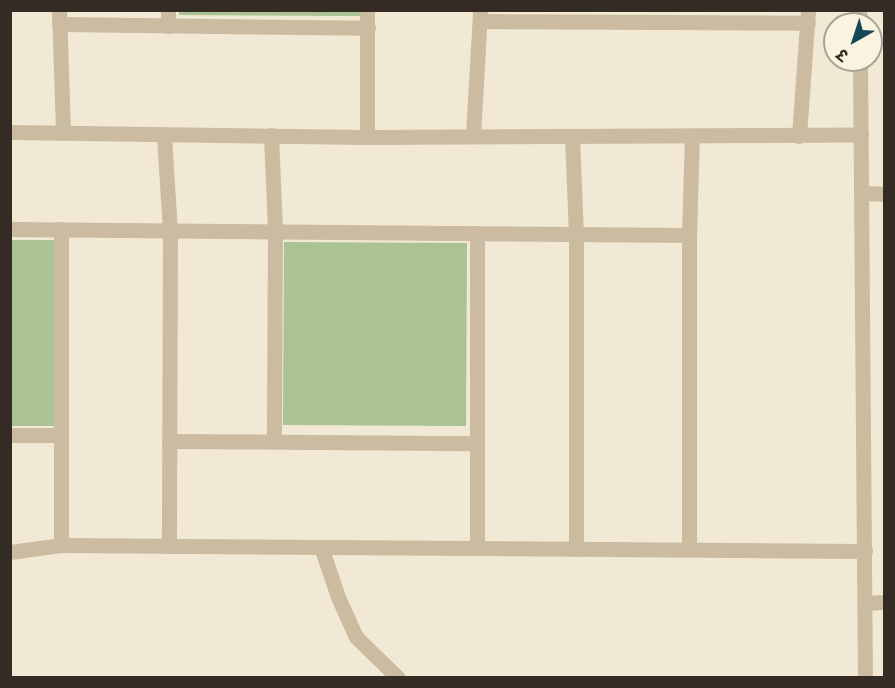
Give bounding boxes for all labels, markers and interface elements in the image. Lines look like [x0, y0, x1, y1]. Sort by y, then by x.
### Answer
north arrow [823, 12, 883, 72]
text: उ [832, 43, 853, 67]

